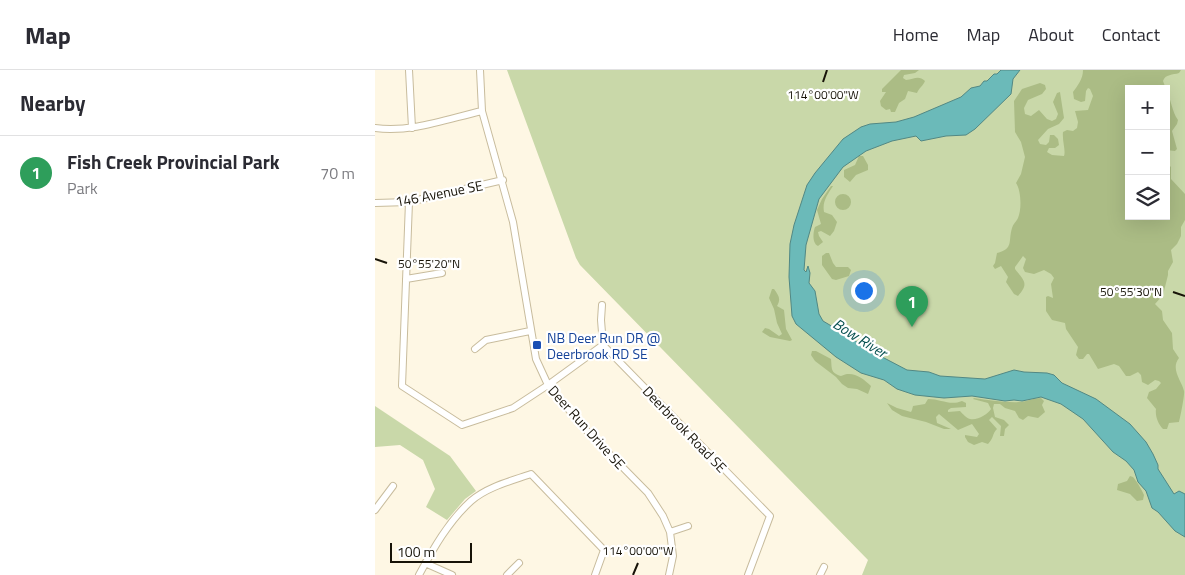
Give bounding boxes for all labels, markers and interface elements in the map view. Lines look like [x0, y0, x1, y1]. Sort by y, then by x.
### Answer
text: Map [25, 17, 71, 53]
text: Home [893, 21, 939, 48]
text: Map [967, 21, 1000, 48]
text: About [1028, 21, 1074, 48]
text: Contact [1102, 21, 1160, 48]
text: 114°00'00"W [787, 85, 859, 104]
map controls [1125, 85, 1170, 220]
button: + [1125, 85, 1170, 130]
text: Nearby [20, 87, 85, 119]
button: − [1125, 130, 1170, 175]
text: Fish Creek Provincial Park [67, 147, 280, 176]
text: 1 [32, 161, 40, 185]
text: 70 m [320, 161, 355, 185]
street label: 146 Avenue SE [393, 174, 485, 212]
button: layers [1125, 175, 1170, 220]
text: Park [67, 176, 98, 200]
text: 50°55'20"N [398, 254, 460, 273]
your location [851, 278, 877, 304]
text: 50°55'30"N [1100, 282, 1162, 301]
pin: 1 [896, 286, 928, 327]
water label: Bow River [828, 312, 893, 365]
place label: NB Deer Run DR @ Deerbrook RD SE [547, 327, 661, 364]
marker: NB Deer Run DR @ Deerbrook RD SE [531, 339, 543, 351]
street label: Deer Run Drive SE [543, 380, 631, 474]
street label: Deerbrook Road SE [638, 381, 732, 477]
scale bar [390, 540, 473, 563]
text: 100 m [397, 541, 435, 562]
text: 114°00'00"W [602, 541, 674, 560]

